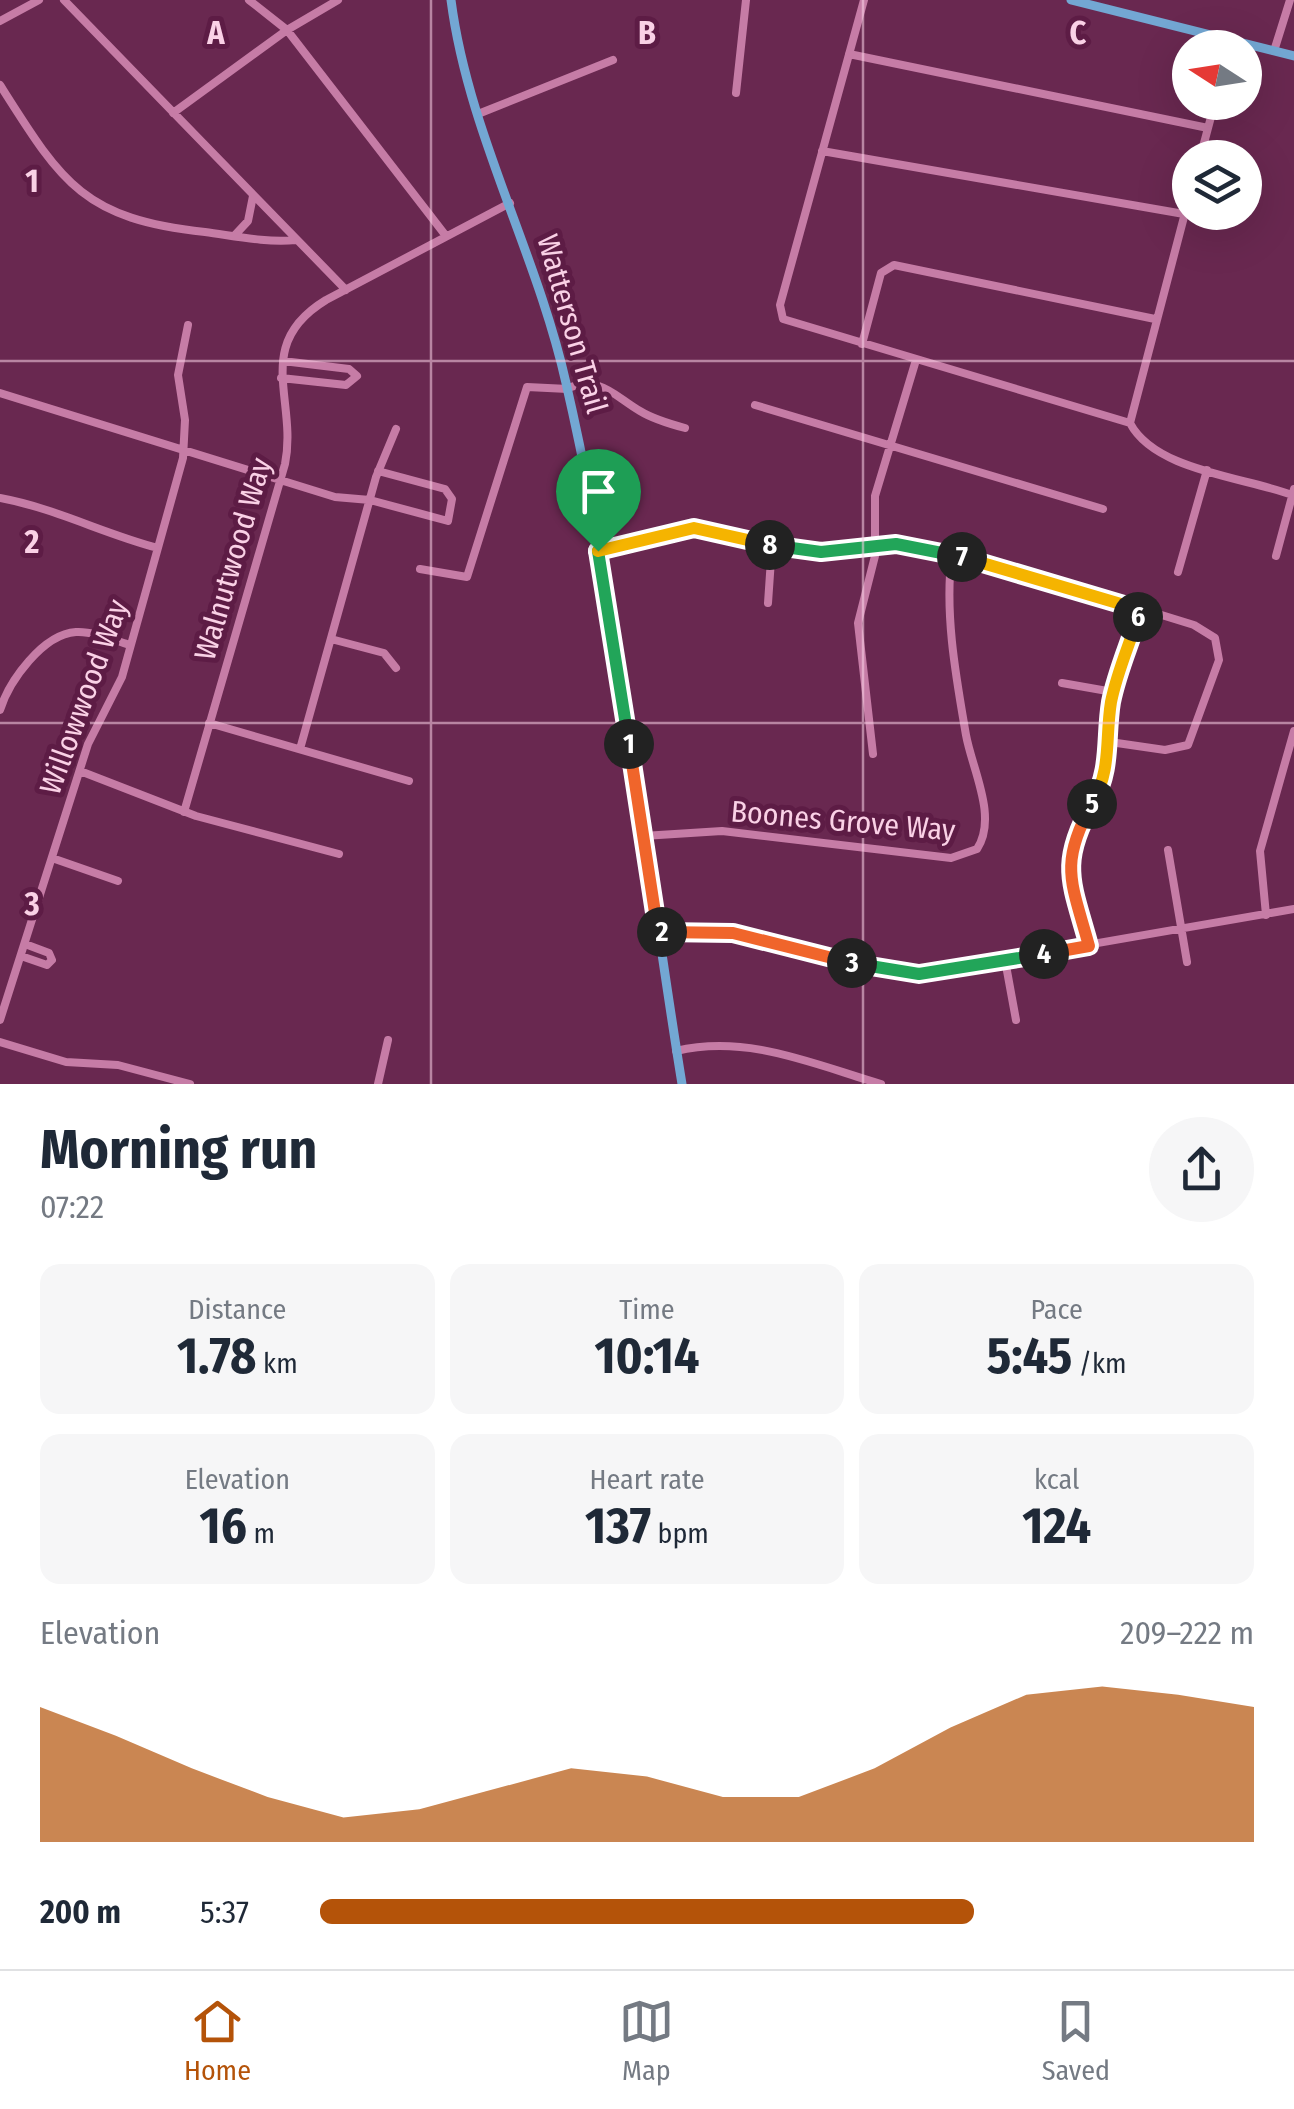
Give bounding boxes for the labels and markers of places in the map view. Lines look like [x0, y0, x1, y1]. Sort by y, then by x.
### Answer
pin [556, 449, 641, 552]
pin: 8 [745, 520, 795, 570]
pin: 7 [937, 532, 987, 582]
pin: 6 [1113, 592, 1163, 642]
pin: 1 [604, 719, 654, 769]
pin: 5 [1067, 779, 1117, 829]
pin: 2 [637, 907, 687, 957]
pin: 4 [1019, 929, 1069, 979]
pin: 3 [827, 938, 877, 988]

